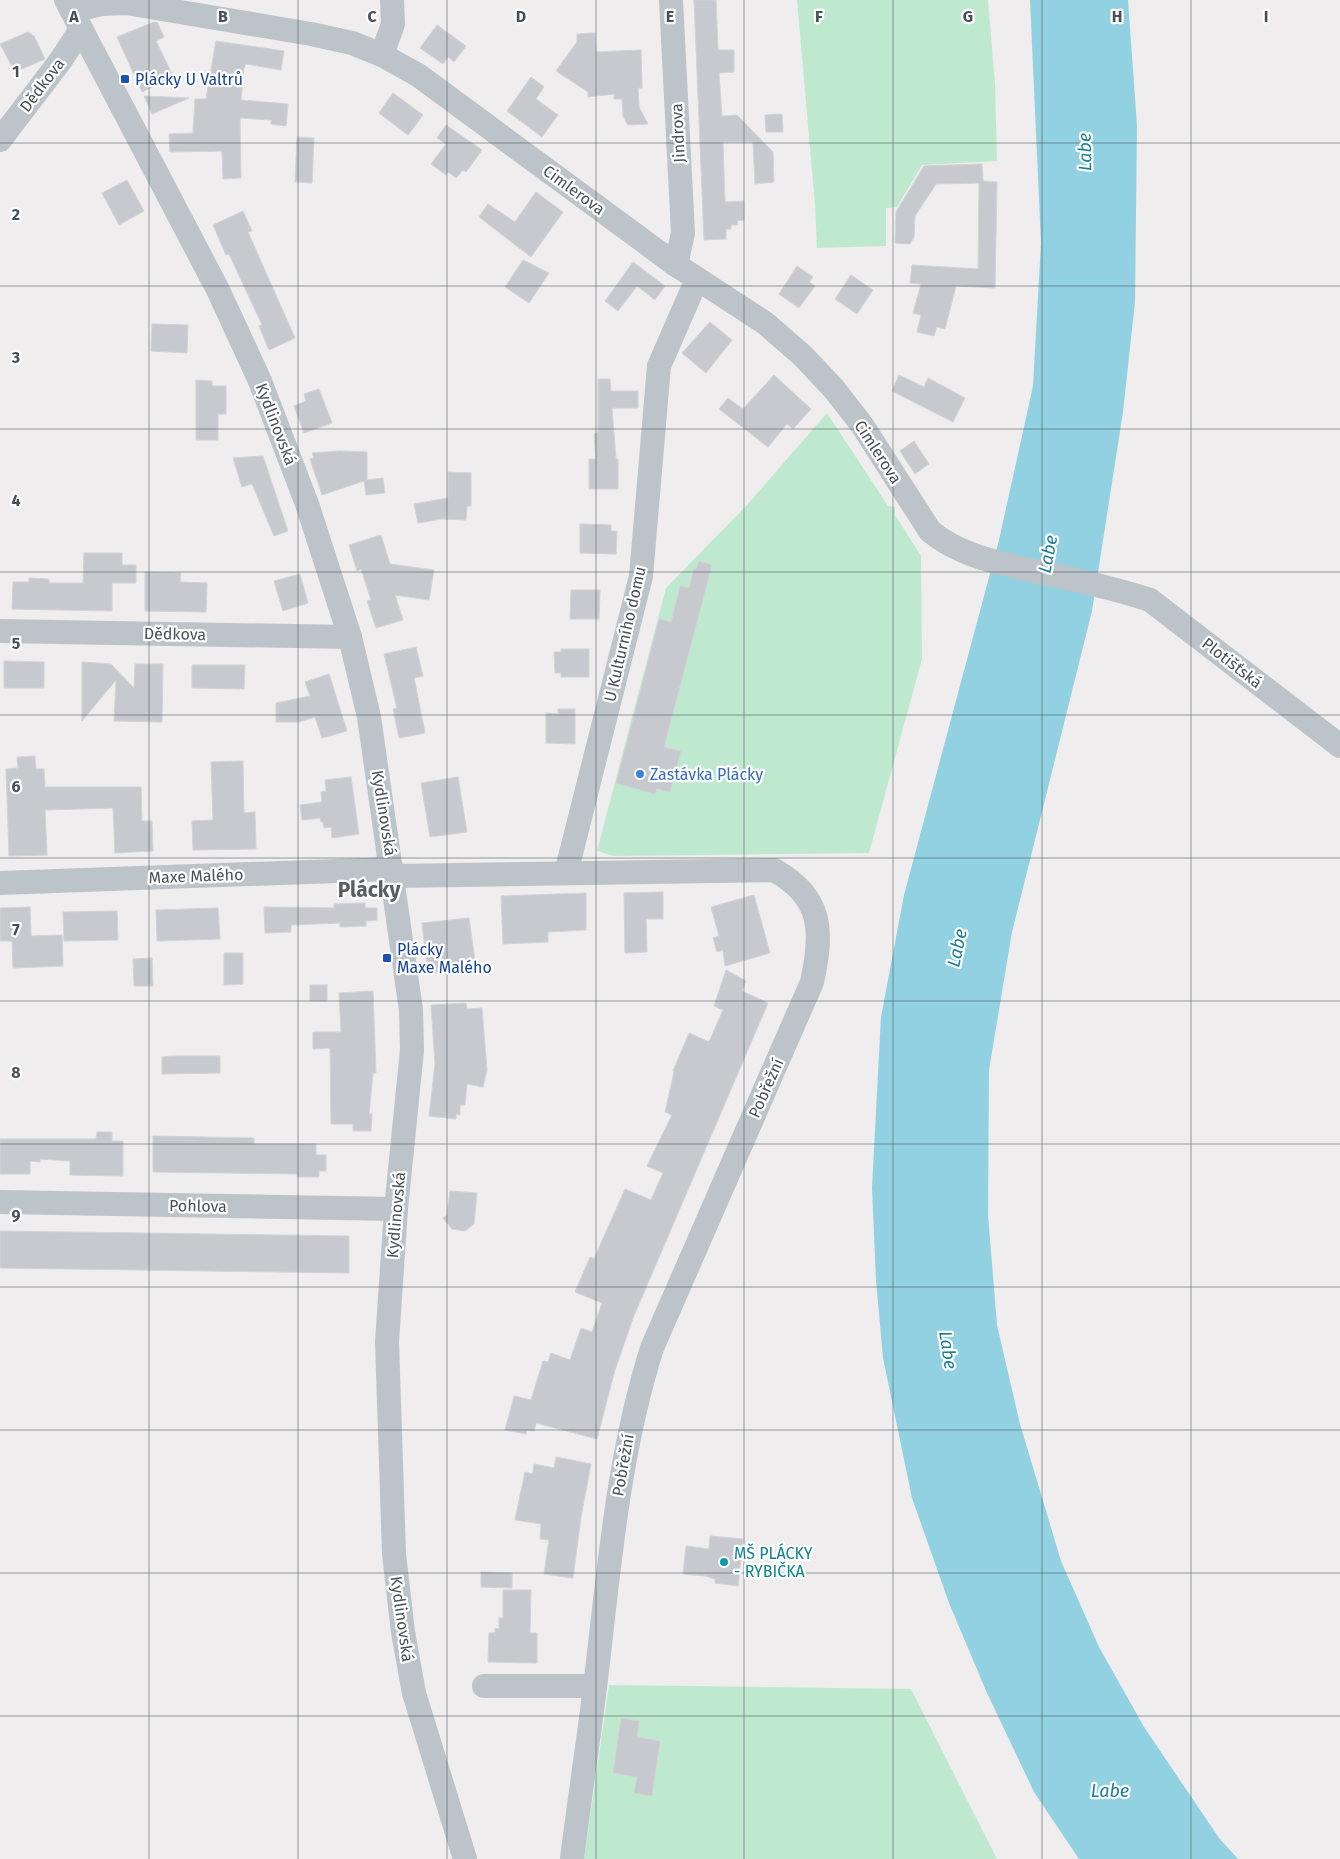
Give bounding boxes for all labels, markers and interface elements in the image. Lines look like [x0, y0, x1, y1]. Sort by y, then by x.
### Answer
text: A [68, 7, 79, 26]
text: B [218, 7, 228, 26]
text: C [367, 7, 377, 26]
text: D [516, 7, 526, 26]
text: E [666, 7, 674, 26]
text: F [815, 7, 823, 26]
text: G [963, 7, 973, 26]
text: H [1112, 7, 1122, 26]
text: I [1264, 7, 1268, 26]
street label: Dědkova [16, 54, 68, 116]
text: 1 [12, 62, 20, 81]
place label: Plácky U Valtrů [135, 70, 243, 89]
marker: Plácky U Valtrů [119, 73, 131, 85]
street label: Jindrova [667, 103, 689, 163]
water label: Labe [1074, 133, 1096, 171]
street label: Cimlerova [539, 161, 609, 219]
text: 2 [12, 205, 20, 224]
text: 3 [11, 348, 20, 367]
street label: Kydlinovská [252, 380, 300, 468]
street label: Cimlerova [850, 417, 906, 487]
text: 4 [11, 491, 21, 510]
water label: Labe [1034, 533, 1062, 575]
street label: U Kulturního domu [600, 564, 650, 704]
street label: Dědkova [144, 624, 206, 644]
text: 5 [12, 634, 21, 653]
street label: Plotišťská [1198, 634, 1266, 692]
place label: Zastávka Plácky [650, 765, 763, 784]
marker: Zastávka Plácky [634, 768, 646, 780]
street label: Kydlinovská [368, 769, 400, 857]
text: 6 [11, 777, 21, 796]
street label: Maxe Malého [148, 865, 244, 887]
district label: Plácky [338, 877, 400, 903]
text: 7 [12, 920, 20, 939]
water label: Labe [942, 927, 972, 969]
place label: Plácky Maxe Malého [397, 940, 492, 977]
marker: Plácky Maxe Malého [381, 952, 393, 964]
street label: Pobřežní [745, 1055, 788, 1121]
text: 8 [11, 1063, 21, 1082]
street label: Kydlinovská [383, 1171, 409, 1259]
street label: Pohlova [169, 1196, 227, 1216]
text: 9 [12, 1206, 21, 1225]
water label: Labe [934, 1329, 962, 1371]
street label: Pobřežní [608, 1432, 638, 1498]
place label: MŠ PLÁCKY - RYBIČKA [734, 1543, 813, 1581]
marker: MŠ PLÁCKY - RYBIČKA [718, 1556, 730, 1568]
street label: Kydlinovská [387, 1575, 417, 1663]
water label: Labe [1091, 1780, 1129, 1802]

